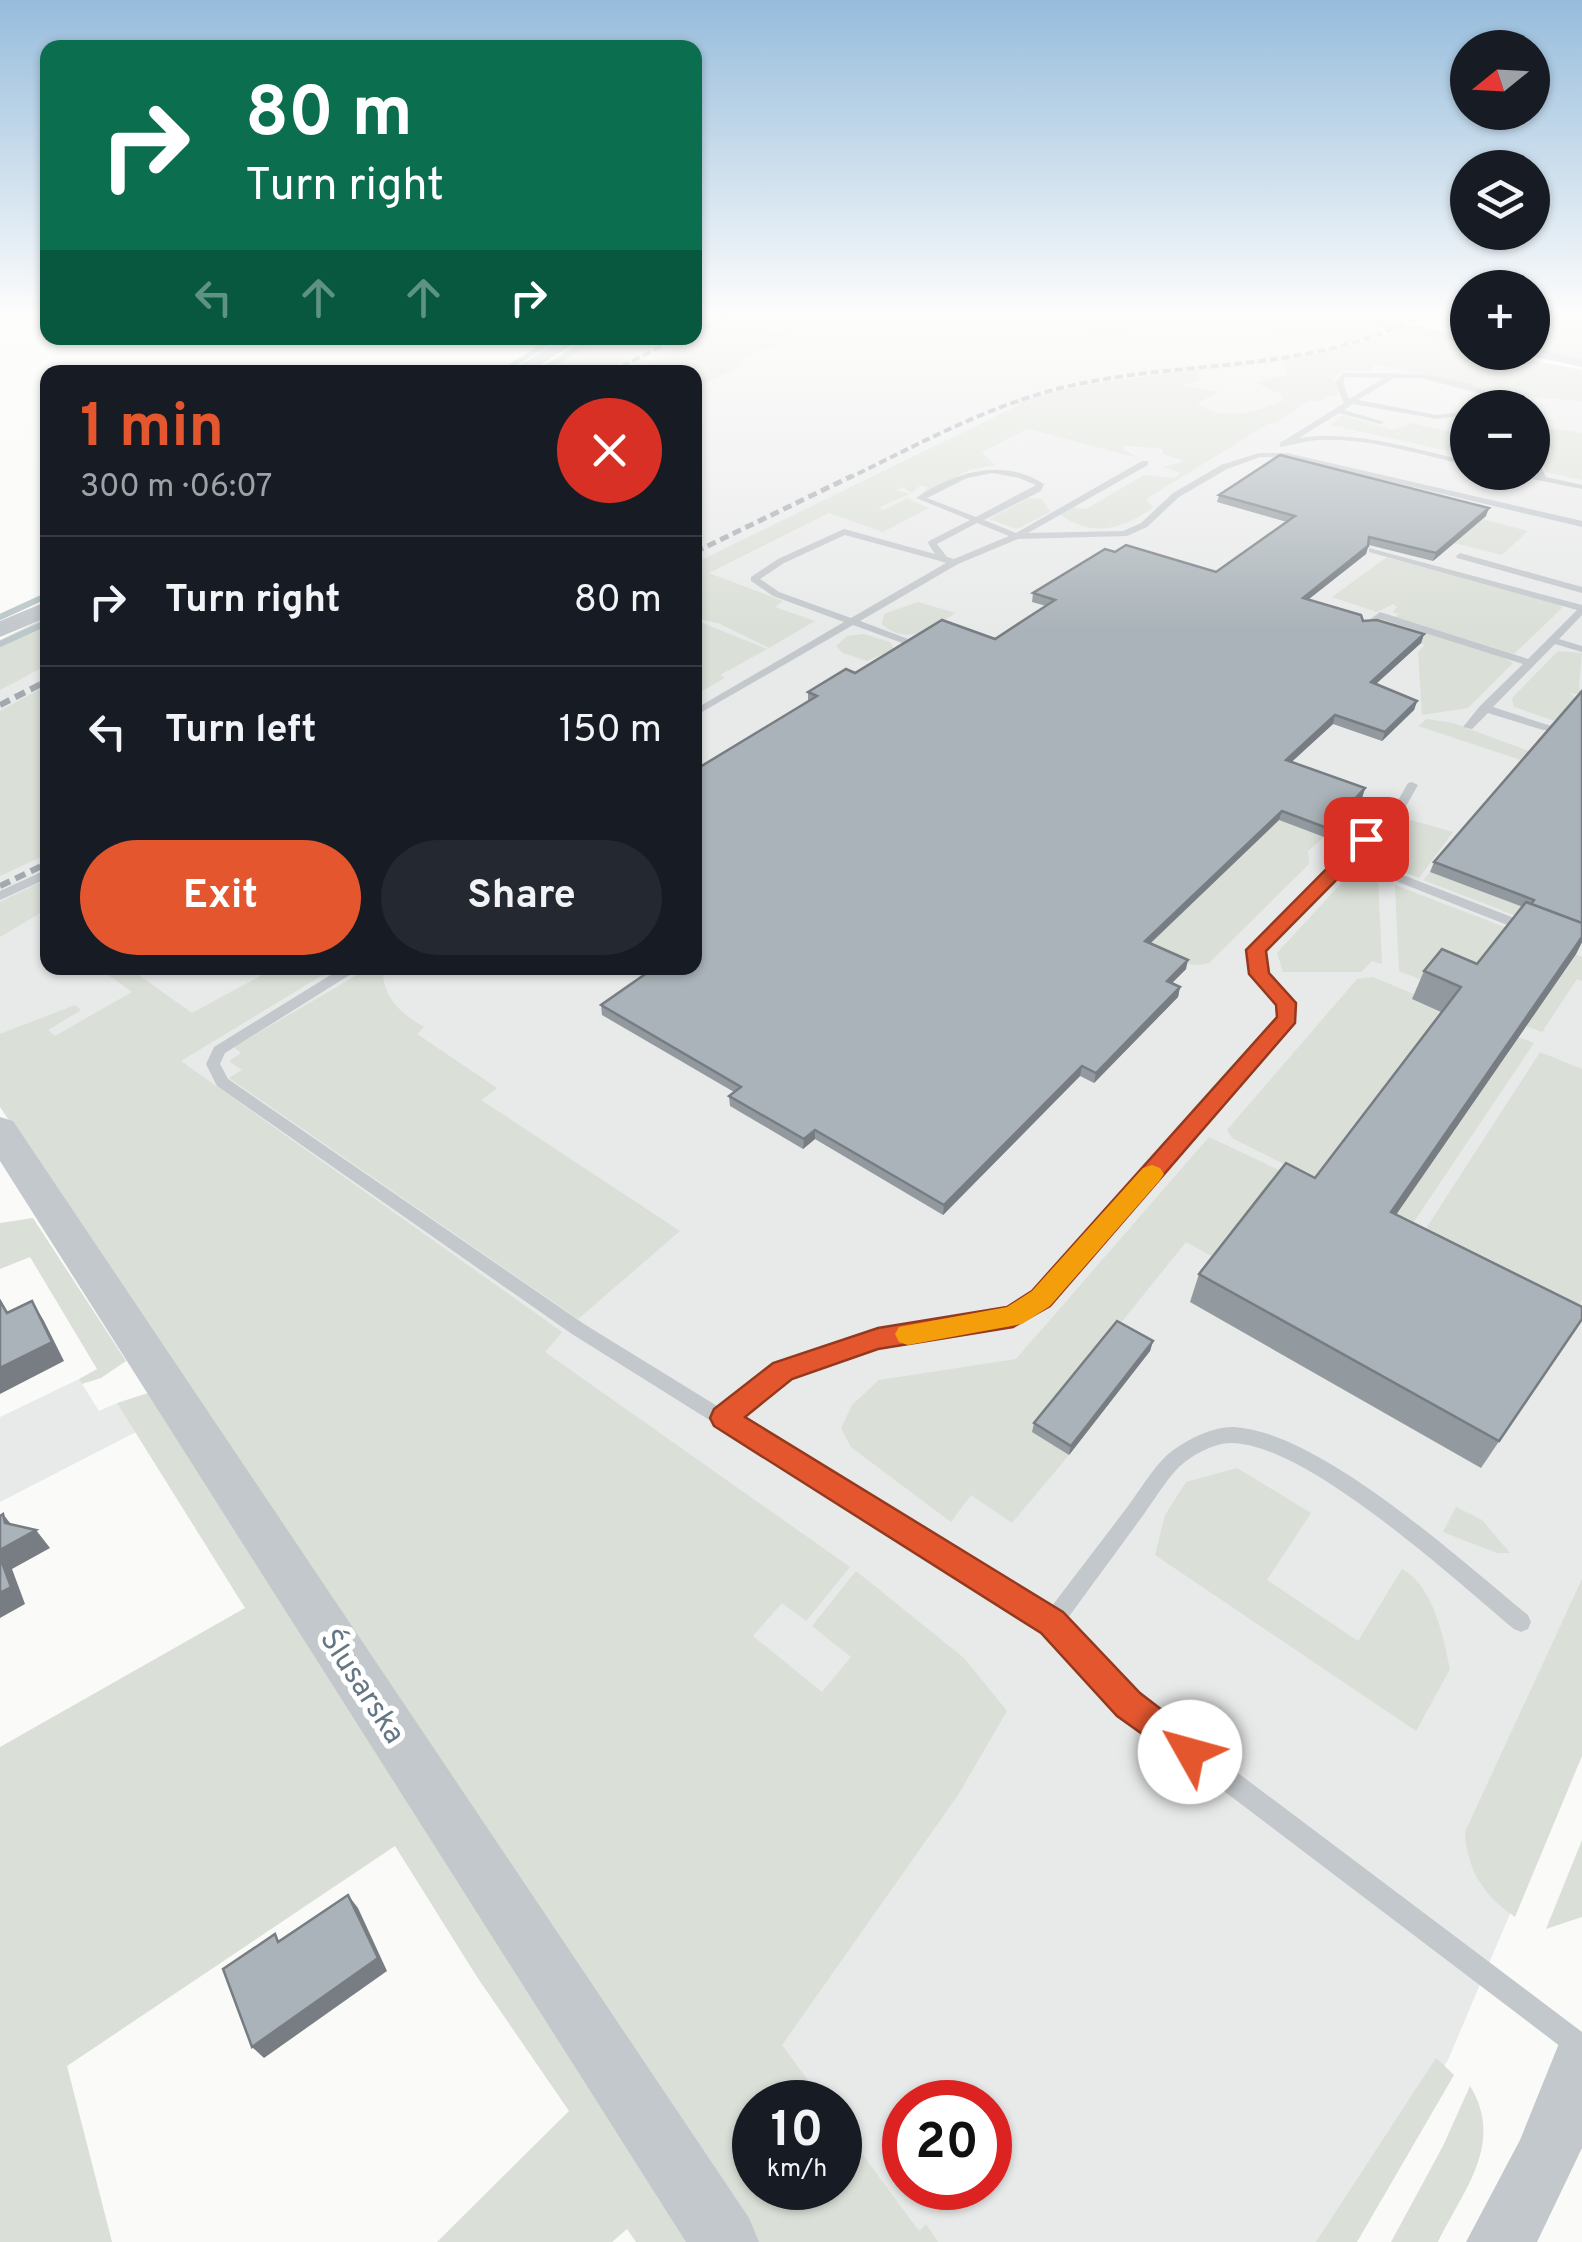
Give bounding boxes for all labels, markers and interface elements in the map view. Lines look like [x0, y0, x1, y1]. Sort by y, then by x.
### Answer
north arrow [1450, 30, 1550, 130]
map controls [1450, 30, 1550, 490]
text: 80 m [245, 72, 413, 161]
icon: right [80, 80, 210, 210]
button: layers [1450, 150, 1550, 250]
text: Turn right [245, 159, 444, 216]
icon: left [186, 270, 241, 325]
icon: ahead [291, 270, 346, 325]
icon: ahead [396, 270, 451, 325]
icon: right [501, 270, 556, 325]
button: + [1450, 270, 1550, 370]
button: − [1450, 390, 1550, 490]
text: 1 min [80, 392, 224, 468]
button: close [557, 398, 662, 503]
text: 300 m · 06:07 [80, 468, 273, 508]
icon: right [80, 574, 135, 629]
text: Turn right [165, 577, 340, 626]
text: 80 m [574, 577, 662, 626]
icon: left [80, 704, 135, 759]
text: Turn left [165, 707, 317, 756]
text: 150 m [559, 707, 662, 756]
pin [1324, 797, 1409, 882]
icon: arrive [1339, 812, 1394, 867]
button: Exit [80, 840, 361, 955]
button: Share [381, 840, 662, 955]
street label: Ślusarska [310, 1622, 414, 1752]
position arrow [1138, 1700, 1242, 1804]
speed limit sign: 20 [882, 2080, 1012, 2210]
text: 10 [771, 2101, 823, 2164]
text: km/h [767, 2154, 827, 2186]

